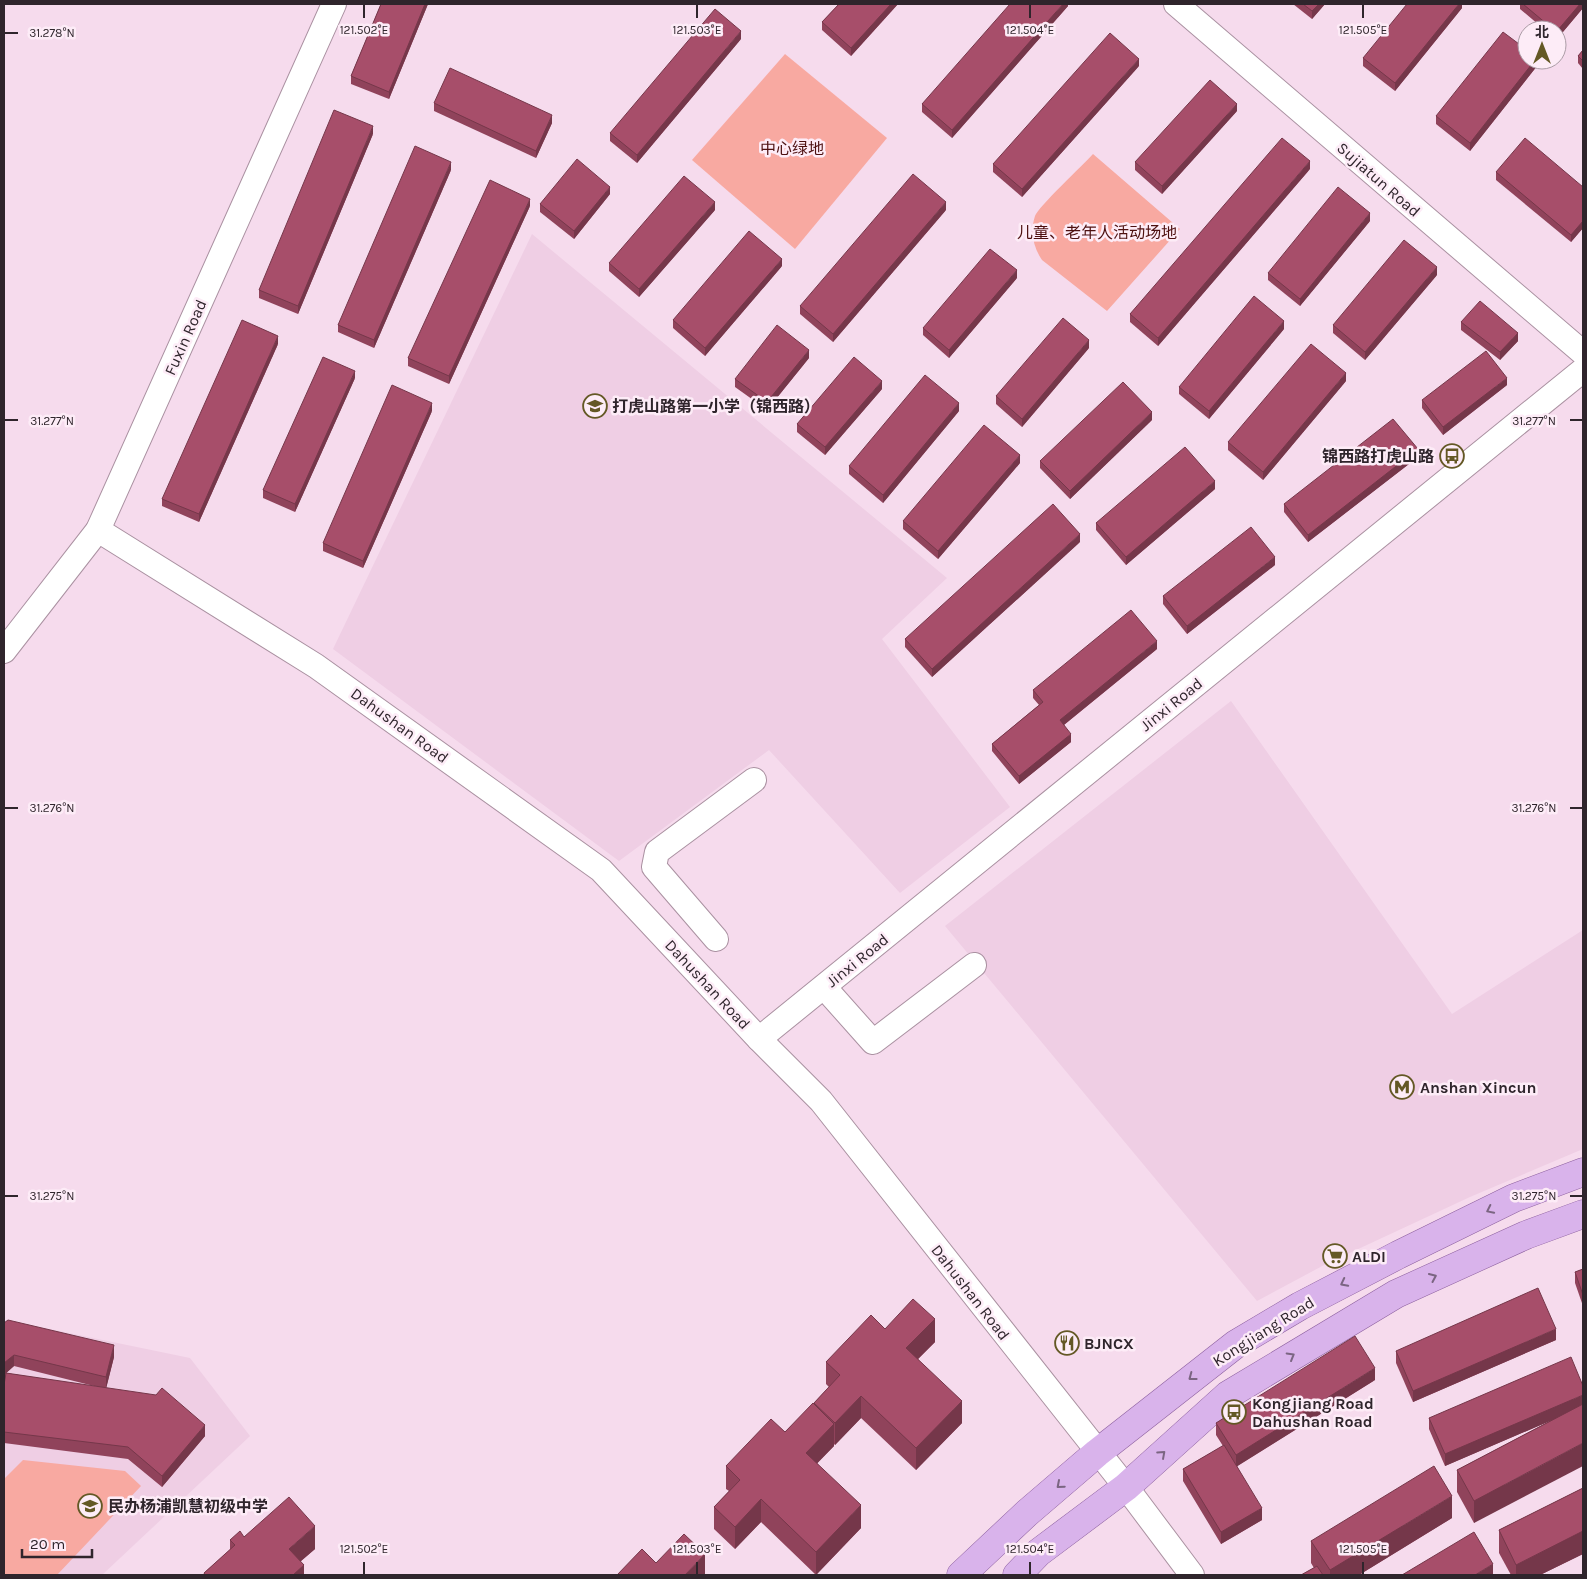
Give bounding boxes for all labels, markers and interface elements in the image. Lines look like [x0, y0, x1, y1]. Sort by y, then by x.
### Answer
north arrow [1517, 20, 1567, 70]
text: 121.502°E [340, 23, 388, 37]
text: 121.503°E [673, 23, 721, 37]
text: 121.504°E [1006, 23, 1054, 37]
text: 121.505°E [1339, 23, 1387, 37]
text: 北 [1535, 24, 1549, 41]
text: 31.278°N [29, 26, 75, 40]
street label: Sujiatun Road [1333, 138, 1424, 221]
park label: 中心绿地 [760, 139, 824, 158]
park label: 儿童、老年人活动场地 [1017, 223, 1177, 242]
street label: Fuxin Road [160, 296, 211, 378]
school or university icon: 打虎山路第一小学（锦西路） [582, 393, 608, 419]
place label: 打虎山路第一小学（锦西路） [612, 397, 820, 416]
text: 31.277°N [30, 414, 74, 428]
text: 31.277°N [1512, 414, 1556, 428]
bus stop icon: 锦西路打虎山路 [1439, 443, 1465, 469]
place label: 锦西路打虎山路 [1322, 447, 1434, 466]
street label: Jinxi Road [1136, 674, 1206, 735]
street label: Dahushan Road [347, 684, 452, 767]
text: 31.276°N [30, 801, 74, 815]
text: 31.276°N [1512, 801, 1556, 815]
street label: Jinxi Road [822, 930, 892, 991]
street label: Dahushan Road [661, 935, 754, 1033]
metro station icon: Anshan Xincun [1389, 1074, 1415, 1100]
place label: Anshan Xincun [1420, 1078, 1536, 1097]
text: 31.275°N [30, 1189, 74, 1203]
text: 31.275°N [1512, 1189, 1556, 1203]
one-way arrow [1486, 1204, 1495, 1214]
street label: Dahushan Road [927, 1241, 1014, 1344]
supermarket icon: ALDI [1322, 1243, 1348, 1269]
place label: ALDI [1352, 1247, 1386, 1266]
one-way arrow [1428, 1273, 1437, 1284]
one-way arrow [1340, 1276, 1349, 1286]
street label: Kongjiang Road [1209, 1293, 1318, 1370]
restaurant icon: BJNCX [1054, 1330, 1080, 1356]
place label: BJNCX [1084, 1334, 1134, 1353]
one-way arrow [1285, 1353, 1294, 1363]
one-way arrow [1189, 1372, 1198, 1380]
place label: Kongjiang Road Dahushan Road [1252, 1394, 1374, 1431]
bus stop icon: Kongjiang Road Dahushan Road [1221, 1399, 1247, 1425]
one-way arrow [1156, 1451, 1165, 1460]
one-way arrow [1057, 1479, 1066, 1488]
school or university icon: 民办杨浦凯慧初级中学 [77, 1493, 103, 1519]
place label: 民办杨浦凯慧初级中学 [108, 1497, 268, 1516]
scale bar [22, 1526, 92, 1558]
text: 20 m [30, 1535, 65, 1553]
text: 121.502°E [340, 1542, 388, 1556]
text: 121.503°E [673, 1542, 721, 1556]
text: 121.504°E [1006, 1542, 1054, 1556]
text: 121.505°E [1339, 1542, 1387, 1556]

